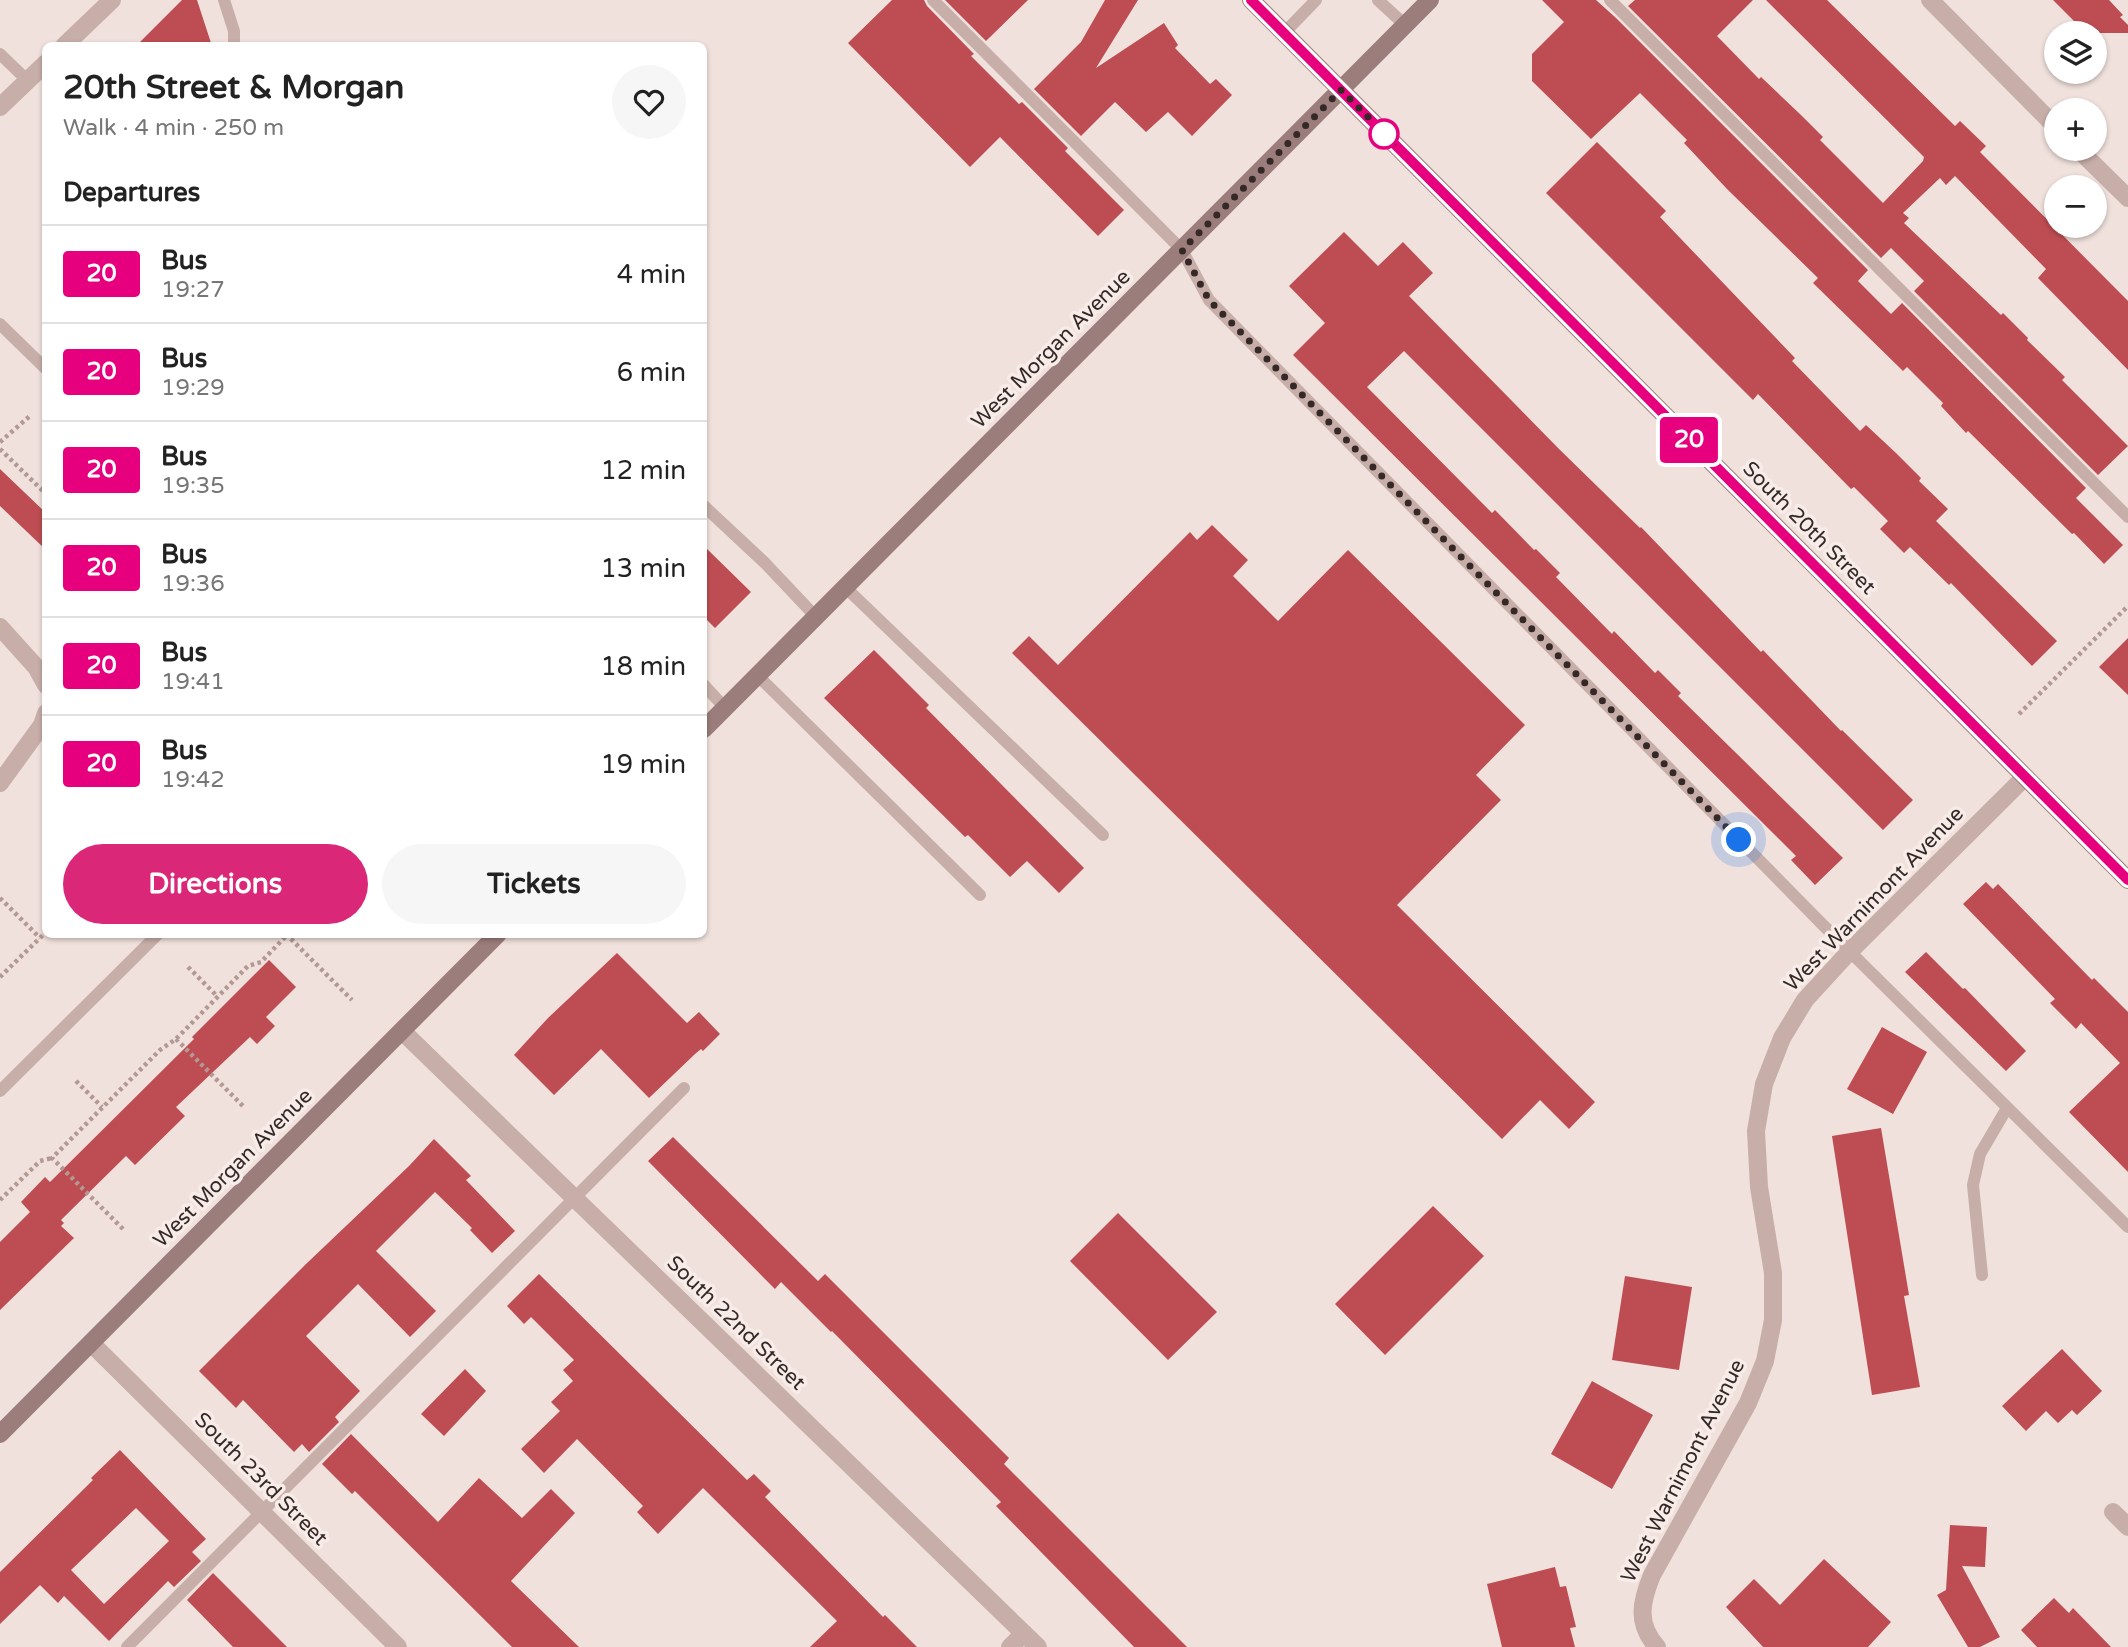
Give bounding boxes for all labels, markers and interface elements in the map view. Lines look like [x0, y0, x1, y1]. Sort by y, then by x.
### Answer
map controls [2044, 21, 2107, 238]
button: layers [2044, 21, 2107, 84]
button: heart [612, 65, 686, 139]
text: 20th Street & Morgan [63, 68, 404, 107]
button: + [2044, 98, 2107, 161]
text: Walk · 4 min · 250 m [63, 114, 284, 142]
unlabelled marker [1369, 119, 1399, 149]
button: − [2044, 175, 2107, 238]
text: Departures [63, 177, 200, 208]
text: Bus [161, 245, 207, 276]
text: 20 [86, 259, 117, 288]
text: 4 min [617, 259, 686, 290]
street label: West Morgan Avenue [966, 264, 1136, 434]
text: 19:27 [161, 276, 225, 304]
text: Bus [161, 343, 207, 374]
text: 20 [86, 357, 117, 386]
text: 6 min [617, 357, 686, 388]
text: 19:29 [161, 374, 225, 402]
line badge: 20 [1658, 417, 1720, 463]
text: 20 [1674, 425, 1704, 454]
text: Bus [161, 441, 207, 472]
text: 20 [86, 455, 117, 484]
text: 12 min [600, 455, 686, 486]
street label: South 20th Street [1737, 456, 1881, 600]
text: 19:35 [161, 472, 225, 500]
text: Bus [161, 539, 207, 570]
text: 20 [86, 553, 117, 582]
text: 13 min [600, 553, 686, 584]
text: 19:36 [161, 570, 225, 598]
text: Bus [161, 637, 207, 668]
text: 20 [86, 651, 117, 680]
text: 18 min [600, 651, 686, 682]
text: 19:41 [161, 668, 225, 696]
text: Bus [161, 735, 207, 766]
text: 20 [86, 749, 117, 778]
text: 19 min [600, 749, 686, 780]
text: 19:42 [161, 766, 225, 794]
street label: West Warnimont Avenue [1779, 801, 1969, 997]
your location [1721, 822, 1756, 857]
button: Directions [63, 844, 368, 924]
button: Tickets [382, 844, 686, 924]
street label: West Morgan Avenue [148, 1083, 318, 1253]
street label: South 22nd Street [662, 1251, 810, 1395]
street label: West Warnimont Avenue [1616, 1355, 1750, 1587]
street label: South 23rd Street [189, 1407, 333, 1551]

